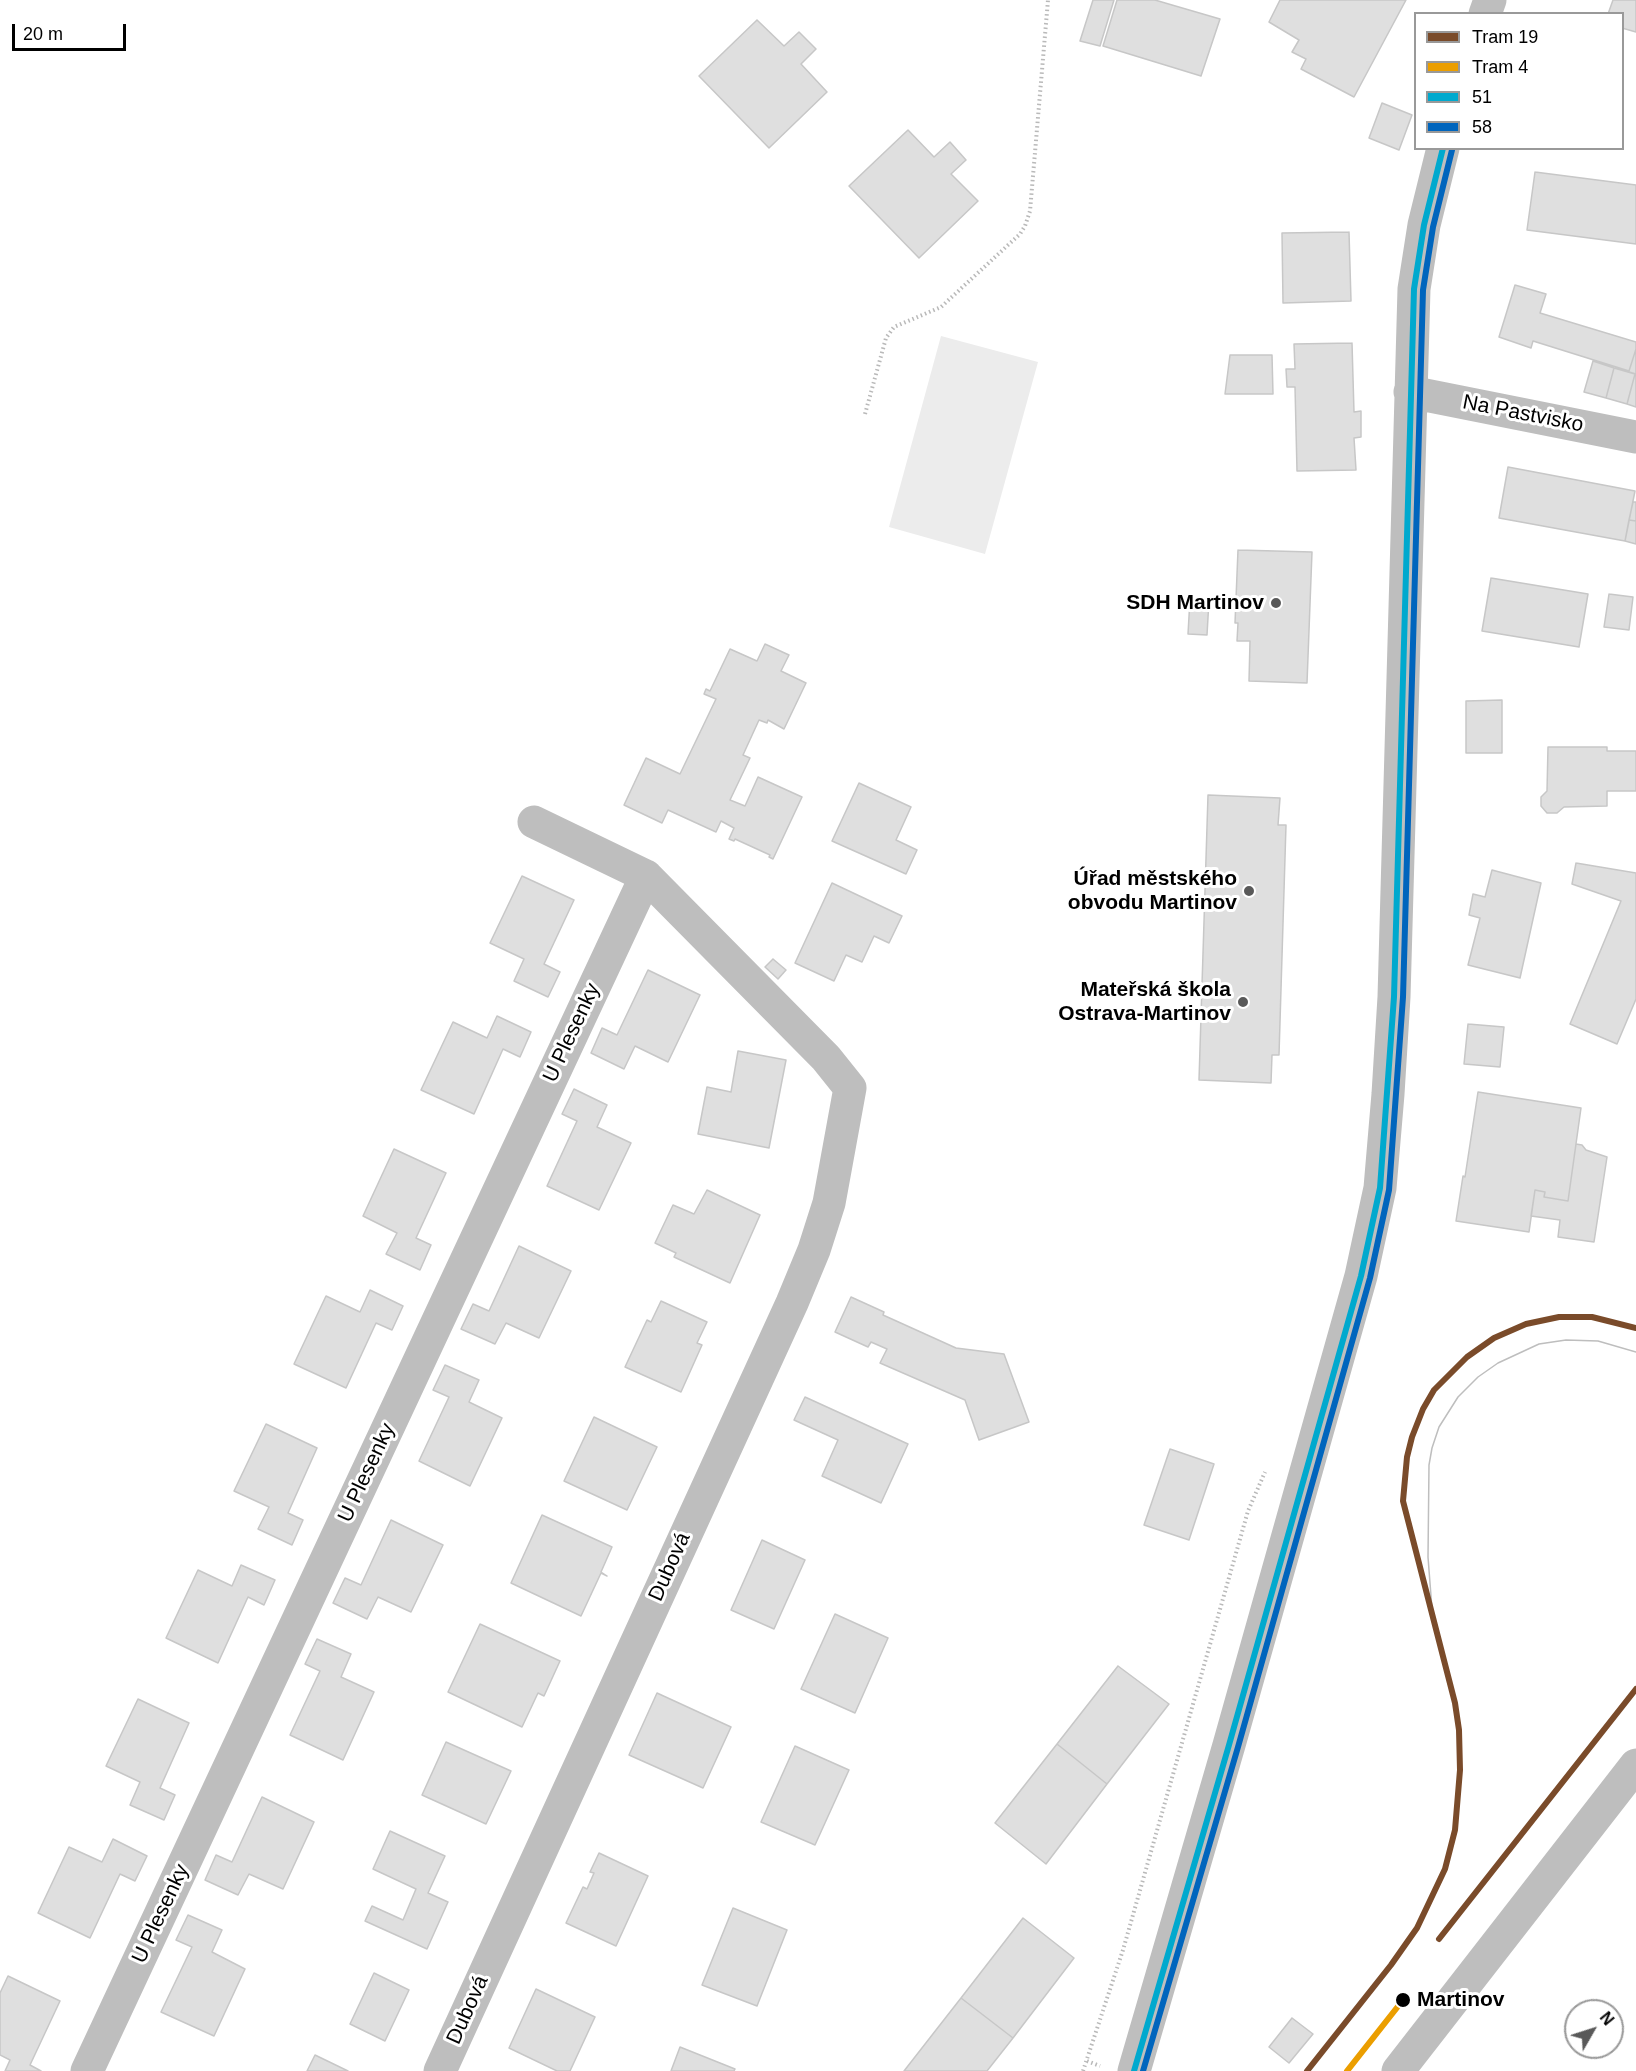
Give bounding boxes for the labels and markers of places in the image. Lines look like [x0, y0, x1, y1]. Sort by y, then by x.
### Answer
place label: SDH Martinov [1126, 590, 1264, 616]
marker: SDH Martinov [1269, 596, 1283, 610]
place label: Úřad městského obvodu Martinov [1068, 866, 1237, 916]
marker: Úřad městského obvodu Martinov [1242, 884, 1256, 898]
place label: Mateřská škola Ostrava-Martinov [1058, 977, 1231, 1027]
marker: Mateřská škola Ostrava-Martinov [1236, 995, 1250, 1009]
place label: Martinov [1417, 1987, 1505, 2013]
marker: Martinov [1394, 1991, 1412, 2009]

